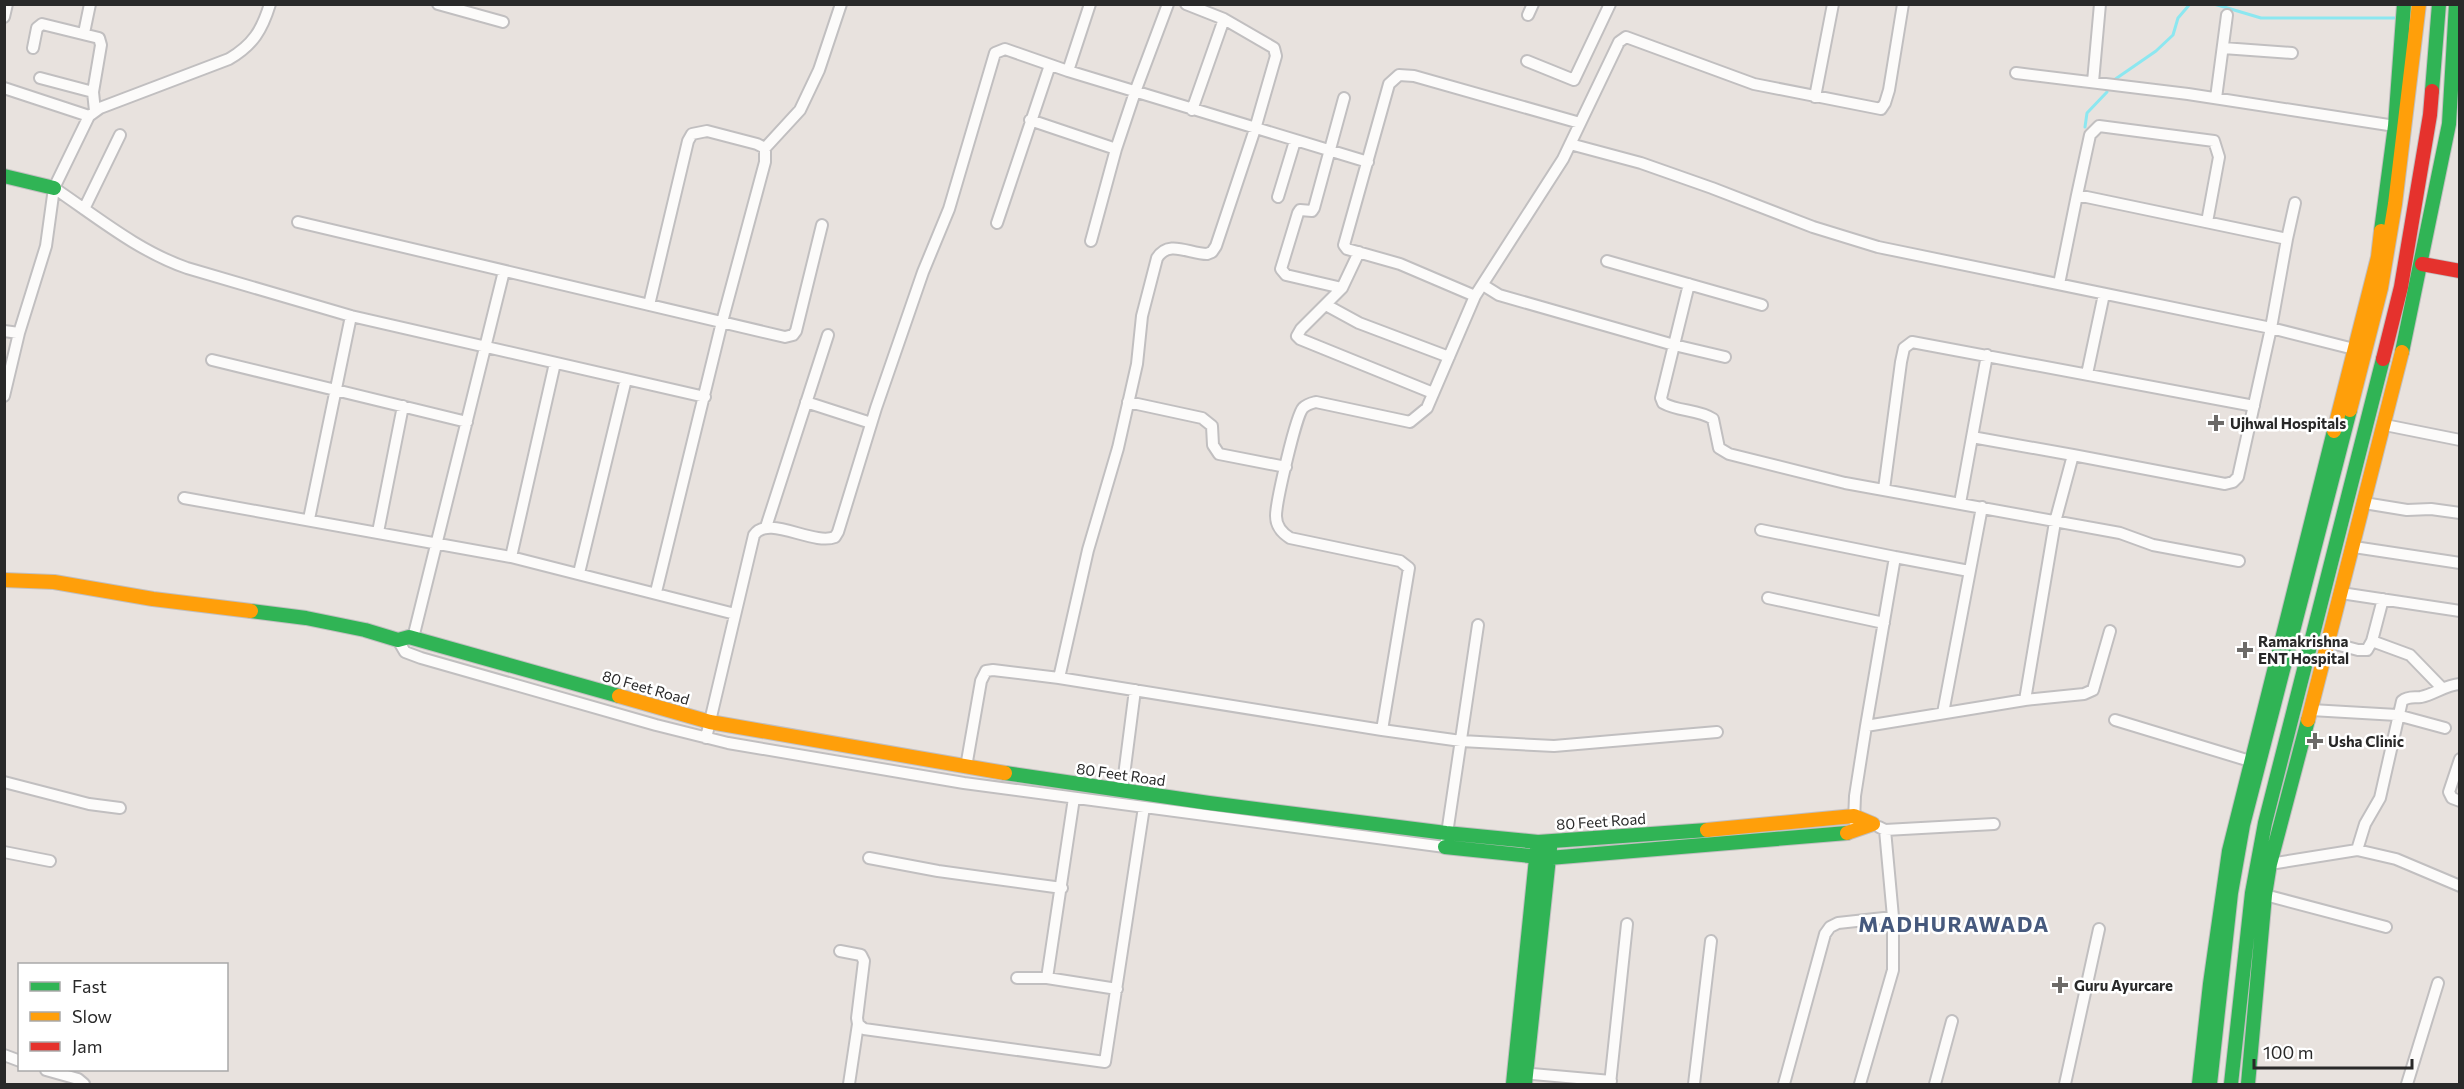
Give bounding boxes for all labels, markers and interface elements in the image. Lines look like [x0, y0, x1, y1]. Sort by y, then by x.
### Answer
marker: Ujhwal Hospitals [2207, 414, 2225, 432]
place label: Ujhwal Hospitals [2230, 414, 2346, 432]
place label: Ramakrishna ENT Hospital [2258, 632, 2349, 667]
marker: Ramakrishna ENT Hospital [2236, 641, 2254, 659]
street label: 80 Feet Road [600, 666, 692, 708]
marker: Usha Clinic [2306, 732, 2324, 750]
place label: Usha Clinic [2328, 732, 2404, 750]
street label: 80 Feet Road [1075, 759, 1167, 789]
street label: 80 Feet Road [1556, 809, 1646, 833]
district label: MADHURAWADA [1858, 911, 2050, 936]
legend [18, 963, 228, 1071]
text: Fast [72, 975, 107, 997]
marker: Guru Ayurcare [2051, 976, 2069, 994]
place label: Guru Ayurcare [2074, 976, 2173, 994]
text: Slow [72, 1005, 112, 1027]
scale bar [2254, 1032, 2412, 1070]
text: Jam [72, 1035, 102, 1057]
text: 100 m [2263, 1041, 2313, 1063]

